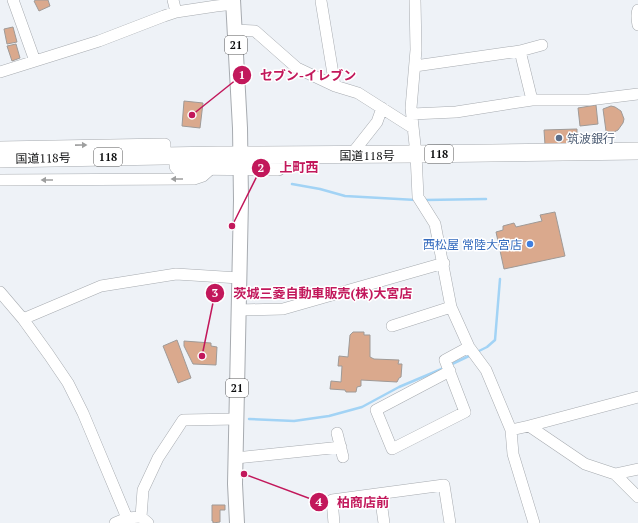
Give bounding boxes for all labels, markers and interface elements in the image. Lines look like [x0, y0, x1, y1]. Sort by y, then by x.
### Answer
road number: 21 [225, 36, 247, 54]
callout: セブン-イレブン [232, 63, 364, 88]
text: セブン-イレブン [260, 66, 356, 84]
text: 1 [239, 67, 245, 82]
place label: 筑波銀行 [567, 131, 615, 146]
marker: 筑波銀行 [554, 133, 564, 143]
one-way arrow [75, 142, 88, 148]
road number: 118 [425, 145, 453, 163]
road number: 118 [94, 148, 122, 166]
street label: 国道118号 [339, 148, 395, 163]
street label: 国道118号 [15, 150, 71, 166]
callout: 上町西 [251, 155, 326, 180]
text: 上町西 [279, 158, 319, 176]
text: 2 [258, 160, 265, 175]
one-way arrow [170, 176, 183, 182]
one-way arrow [40, 177, 53, 183]
place label: 西松屋 常陸大宮店 [423, 237, 522, 252]
marker: 西松屋 常陸大宮店 [525, 239, 535, 249]
callout: 茨城三菱自動車販売(株)大宮店 [205, 281, 420, 306]
text: 茨城三菱自動車販売(株)大宮店 [234, 284, 412, 302]
text: 3 [212, 285, 219, 300]
road number: 21 [226, 379, 248, 397]
callout: 柏商店前 [309, 490, 397, 515]
text: 柏商店前 [337, 493, 389, 511]
text: 4 [316, 494, 323, 509]

